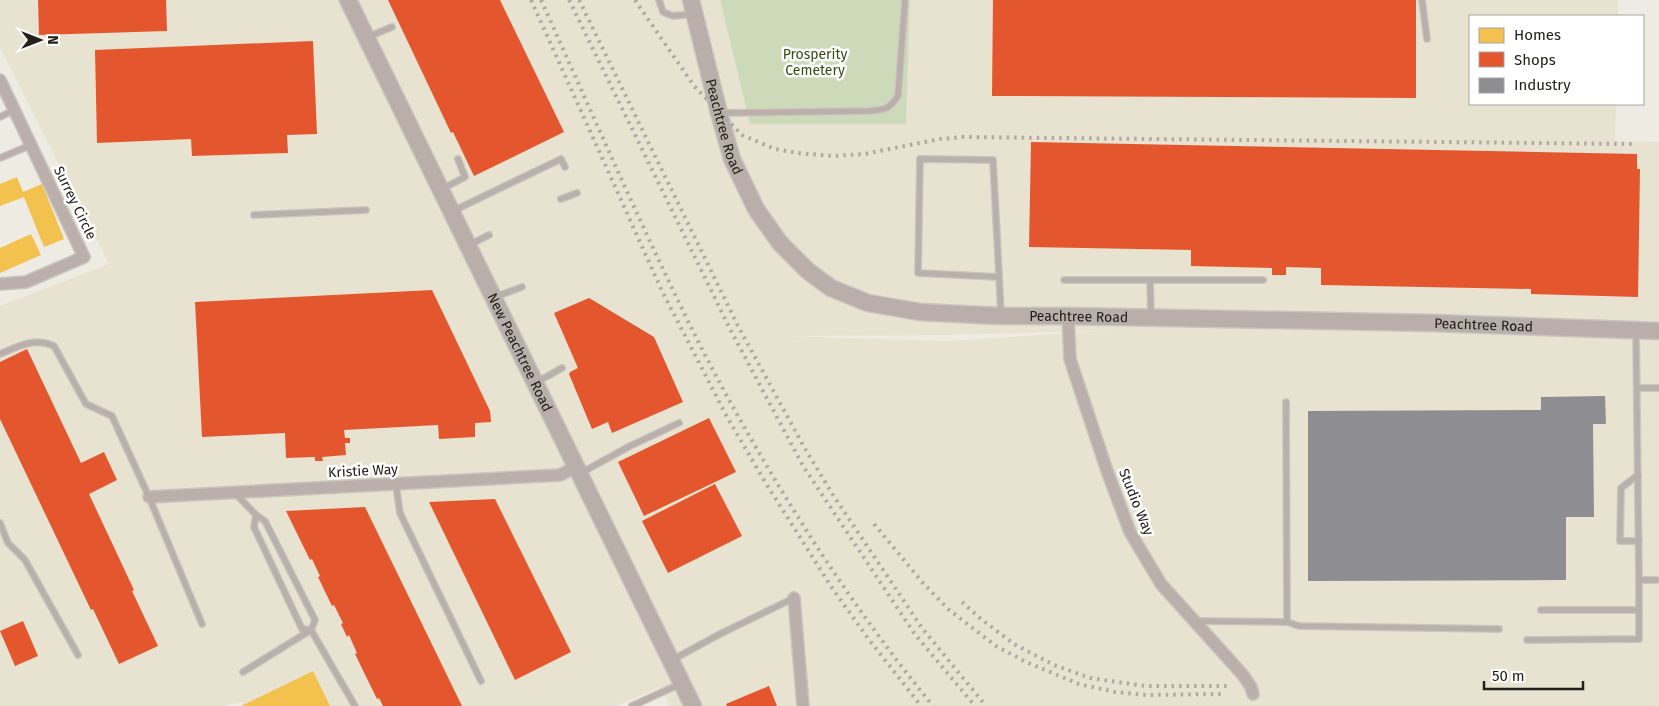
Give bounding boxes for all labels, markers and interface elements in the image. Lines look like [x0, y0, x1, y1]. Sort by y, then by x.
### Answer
north arrow [15, 15, 65, 65]
legend [1469, 15, 1644, 105]
text: Homes [1514, 26, 1561, 44]
text: N [44, 35, 61, 45]
park label: Prosperity Cemetery [783, 46, 847, 79]
text: Shops [1514, 51, 1556, 69]
text: Industry [1514, 76, 1571, 94]
street label: Peachtree Road [702, 77, 747, 177]
street label: Surrey Circle [50, 164, 100, 242]
street label: New Peachtree Road [484, 290, 556, 414]
street label: Peachtree Road [1029, 307, 1128, 326]
street label: Peachtree Road [1434, 315, 1533, 335]
street label: Kristie Way [328, 461, 398, 481]
street label: Studio Way [1115, 466, 1157, 538]
scale bar [1484, 658, 1583, 690]
text: 50 m [1492, 667, 1525, 685]

